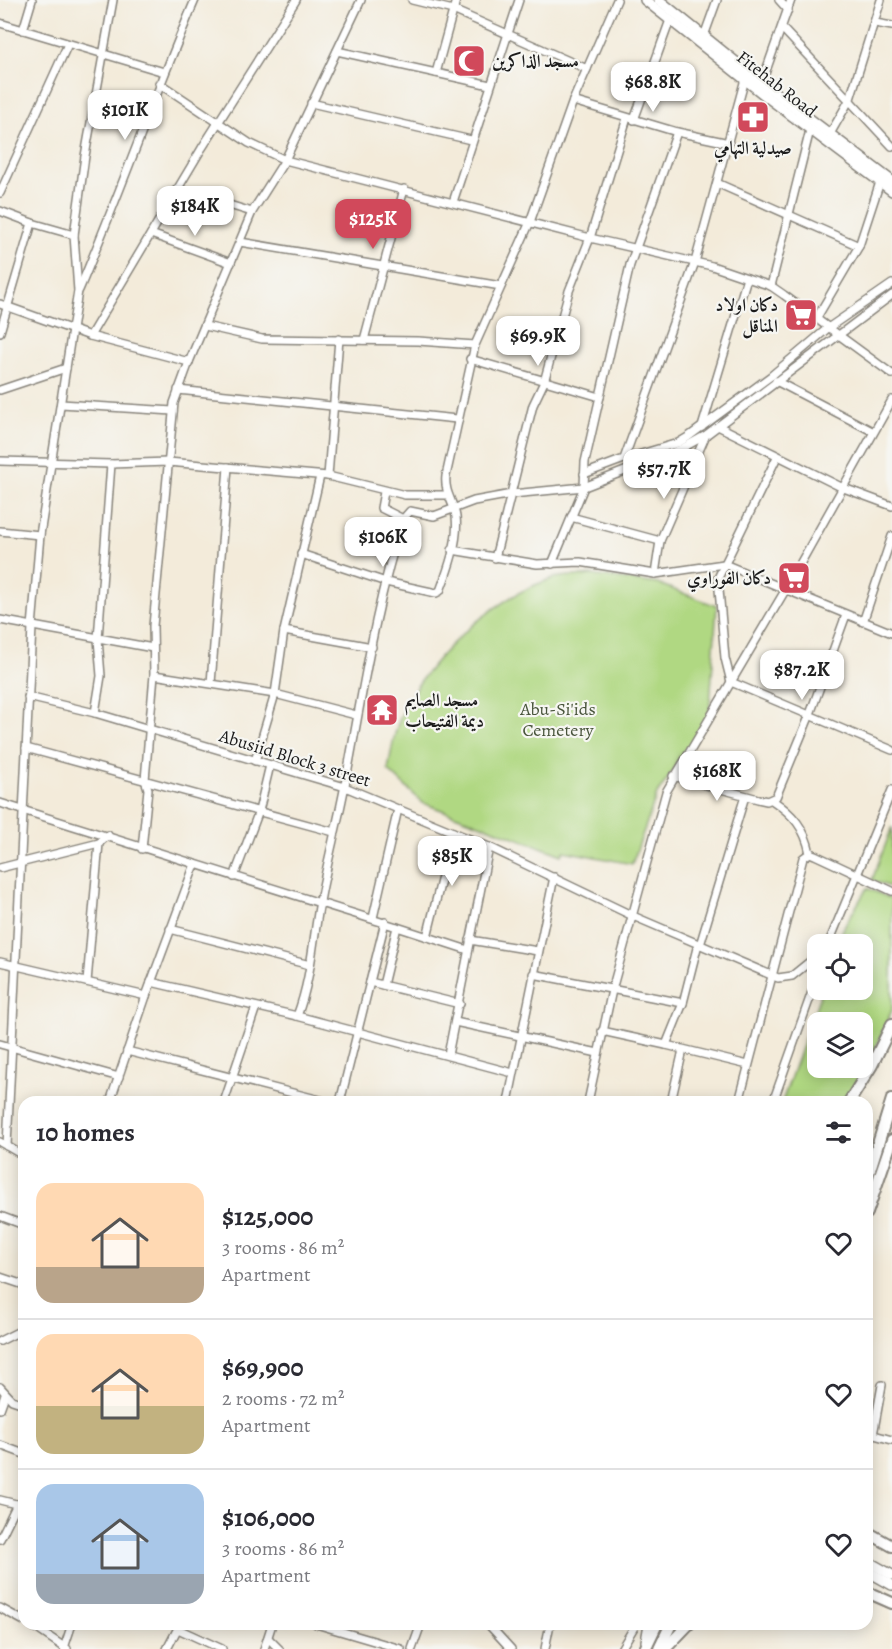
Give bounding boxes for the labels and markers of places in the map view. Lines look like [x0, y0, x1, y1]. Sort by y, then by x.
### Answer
mosque icon: مسجد الذاكرين [451, 43, 487, 79]
place label: مسجد الذاكرين [492, 49, 579, 73]
pin: $68.8K [604, 62, 702, 113]
pin: $101K [83, 90, 167, 141]
pharmacy icon: صيدلية التهامي [735, 99, 771, 135]
place label: صيدلية التهامي [713, 136, 792, 163]
pin: $184K [153, 186, 237, 237]
pin: $125K [331, 199, 415, 250]
place label: دكان اولاد المناقل [715, 293, 778, 339]
supermarket icon: دكان اولاد المناقل [783, 297, 819, 333]
pin: $69.9K [489, 316, 587, 367]
pin: $57.7K [615, 449, 713, 500]
pin: $106K [341, 517, 425, 568]
supermarket icon: دكان الفوراوي [776, 560, 812, 596]
place label: دكان الفوراوي [687, 566, 771, 593]
pin: $87.2K [753, 650, 851, 701]
place label: مسجد الصايم ديمة الفتيحاب [405, 688, 484, 733]
temple icon: مسجد الصايم ديمة الفتيحاب [364, 692, 400, 728]
pin: $168K [675, 751, 759, 802]
pin: $85K [416, 836, 488, 887]

